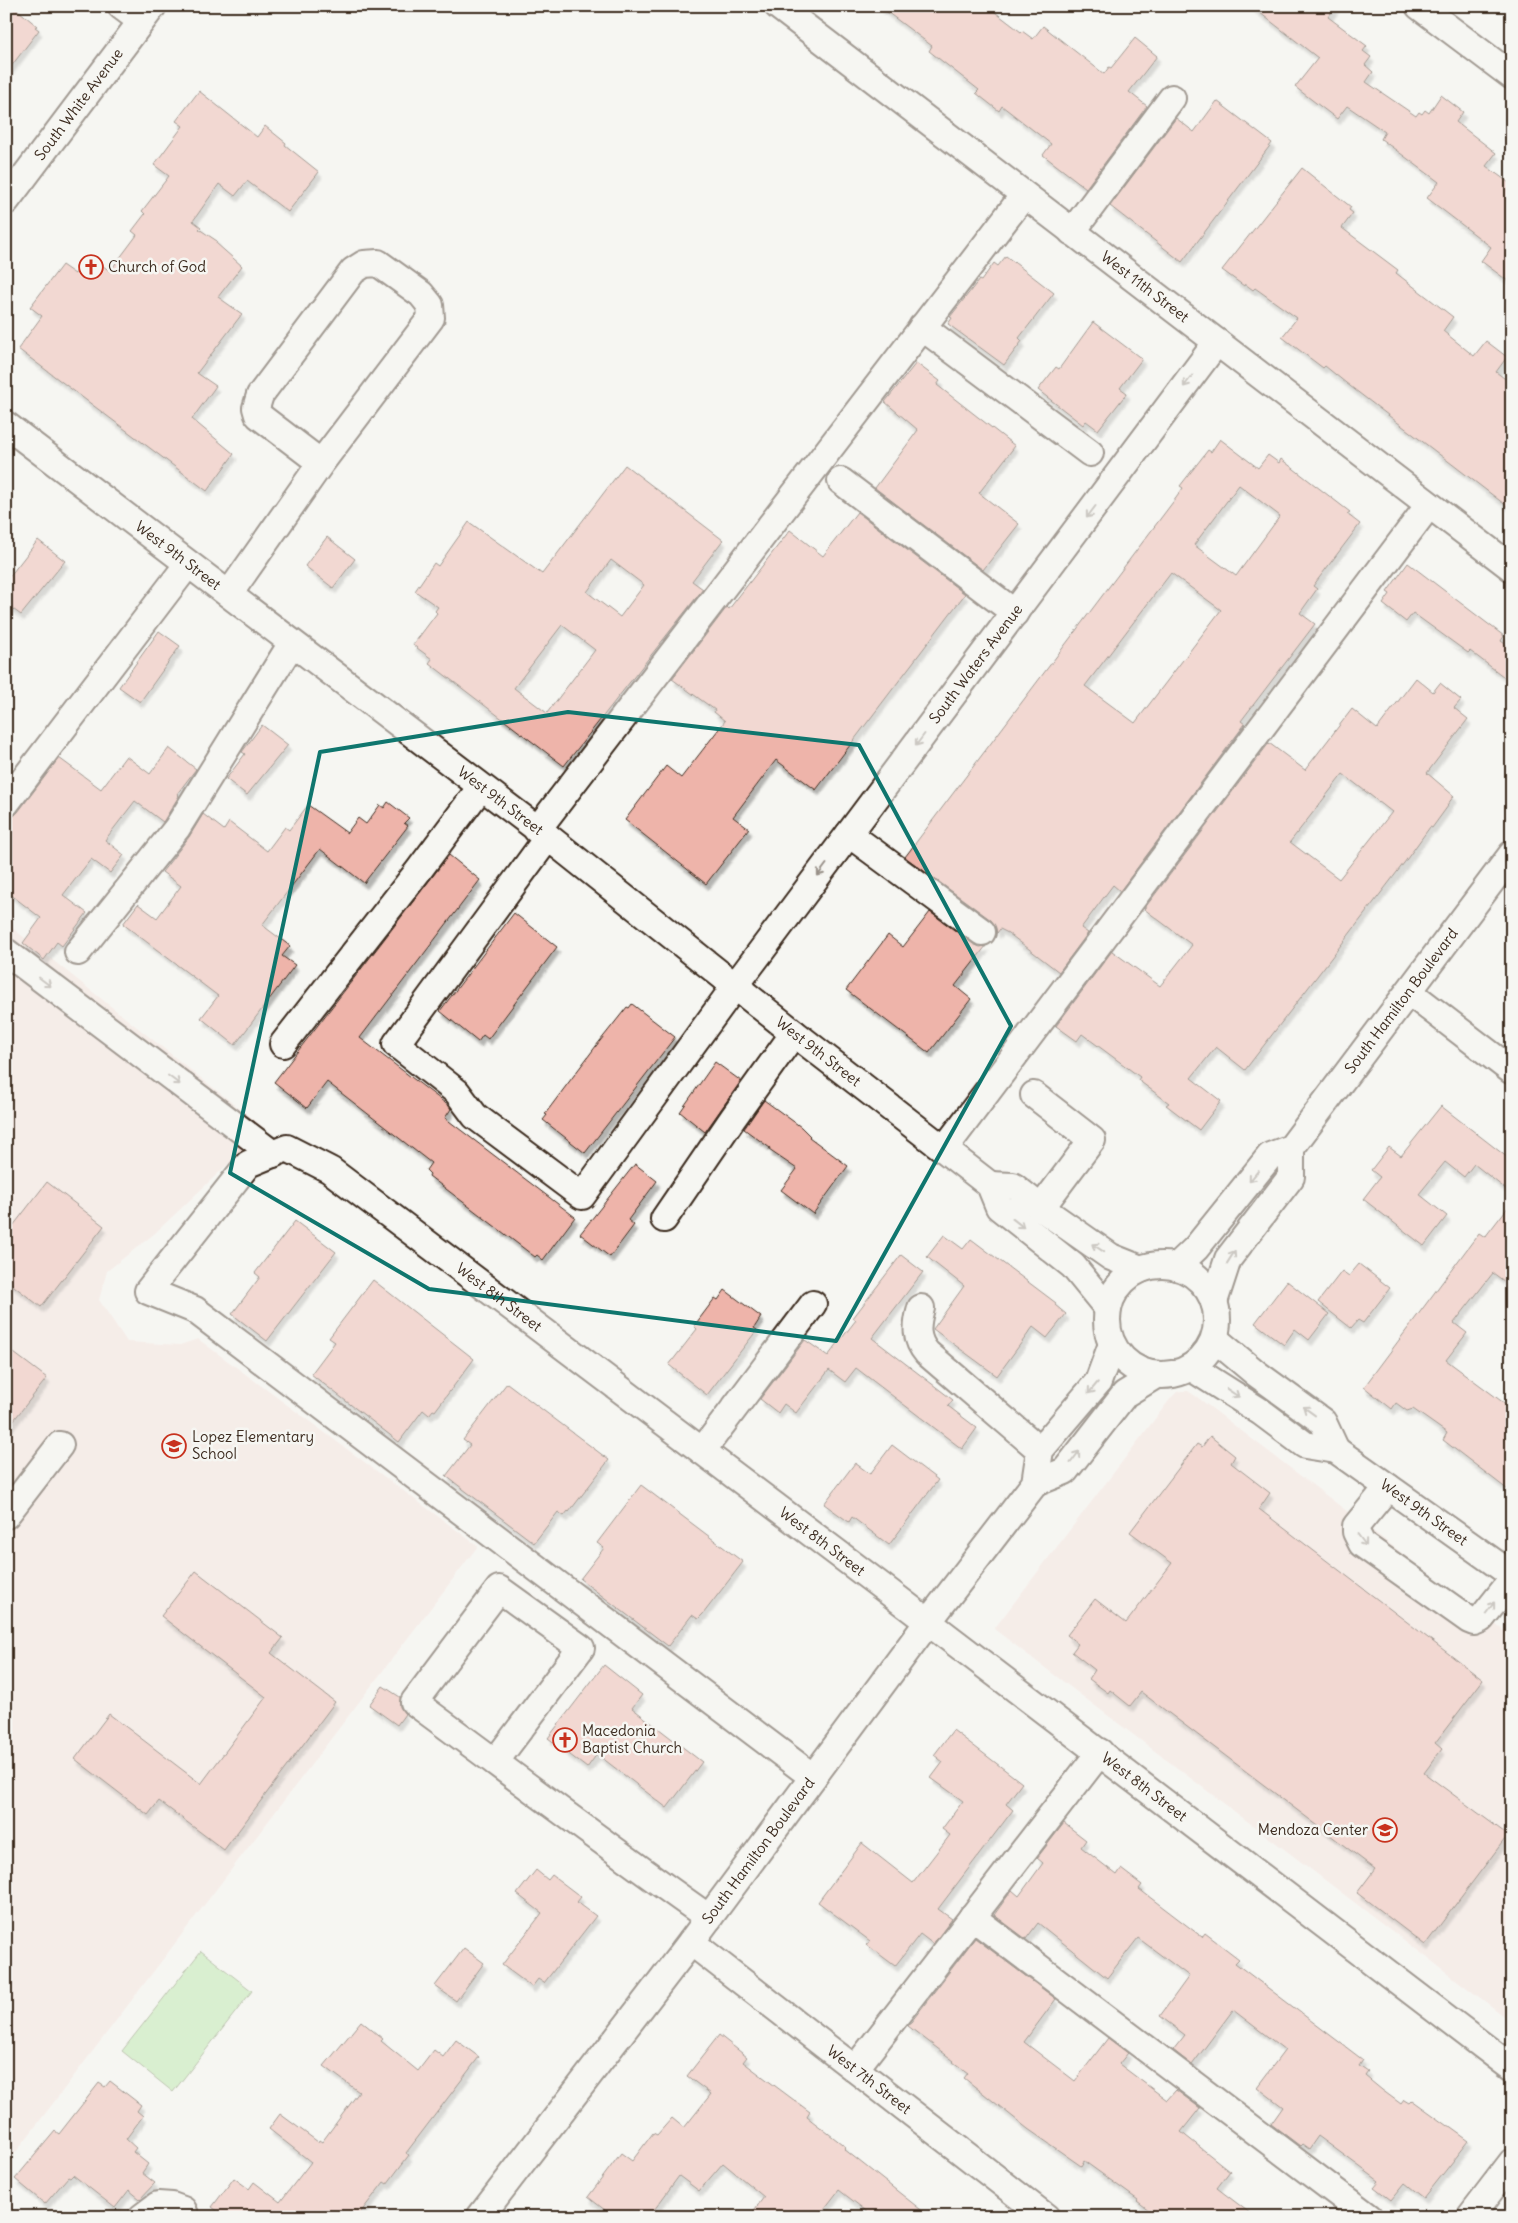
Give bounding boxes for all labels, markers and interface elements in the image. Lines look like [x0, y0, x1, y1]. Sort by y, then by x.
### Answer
street label: South White Avenue [30, 44, 127, 164]
street label: West 11th Street [1097, 247, 1193, 326]
church icon: Church of God [78, 254, 104, 280]
place label: Church of God [108, 257, 206, 276]
one-way arrow [1183, 374, 1193, 388]
one-way arrow [1085, 505, 1096, 518]
street label: West 9th Street [132, 517, 225, 594]
street label: South Waters Avenue [925, 600, 1026, 727]
one-way arrow [915, 733, 925, 747]
street label: West 9th Street [454, 762, 547, 839]
one-way arrow [817, 863, 828, 876]
street label: South Hamilton Boulevard [1340, 924, 1462, 1077]
one-way arrow [38, 976, 51, 987]
street label: West 9th Street [772, 1012, 865, 1090]
one-way arrow [168, 1074, 181, 1085]
one-way arrow [1248, 1169, 1259, 1182]
one-way arrow [1011, 1217, 1024, 1228]
one-way arrow [1091, 1243, 1105, 1253]
one-way arrow [1226, 1250, 1236, 1264]
street label: West 8th Street [452, 1259, 546, 1336]
one-way arrow [1087, 1381, 1098, 1394]
one-way arrow [1226, 1388, 1240, 1398]
one-way arrow [1302, 1406, 1316, 1416]
place label: Lopez Elementary School [192, 1427, 314, 1463]
school or university icon: Lopez Elementary School [161, 1433, 187, 1459]
one-way arrow [1069, 1451, 1080, 1464]
street label: West 9th Street [1377, 1475, 1472, 1549]
street label: West 8th Street [776, 1503, 869, 1580]
one-way arrow [1356, 1533, 1367, 1546]
one-way arrow [1485, 1602, 1496, 1615]
place label: Macedonia Baptist Church [582, 1721, 683, 1757]
church icon: Macedonia Baptist Church [552, 1727, 578, 1753]
street label: West 8th Street [1098, 1748, 1191, 1825]
street label: South Hamilton Boulevard [698, 1774, 818, 1927]
school or university icon: Mendoza Center [1372, 1817, 1398, 1843]
place label: Mendoza Center [1258, 1820, 1368, 1839]
street label: West 7th Street [823, 2041, 915, 2118]

